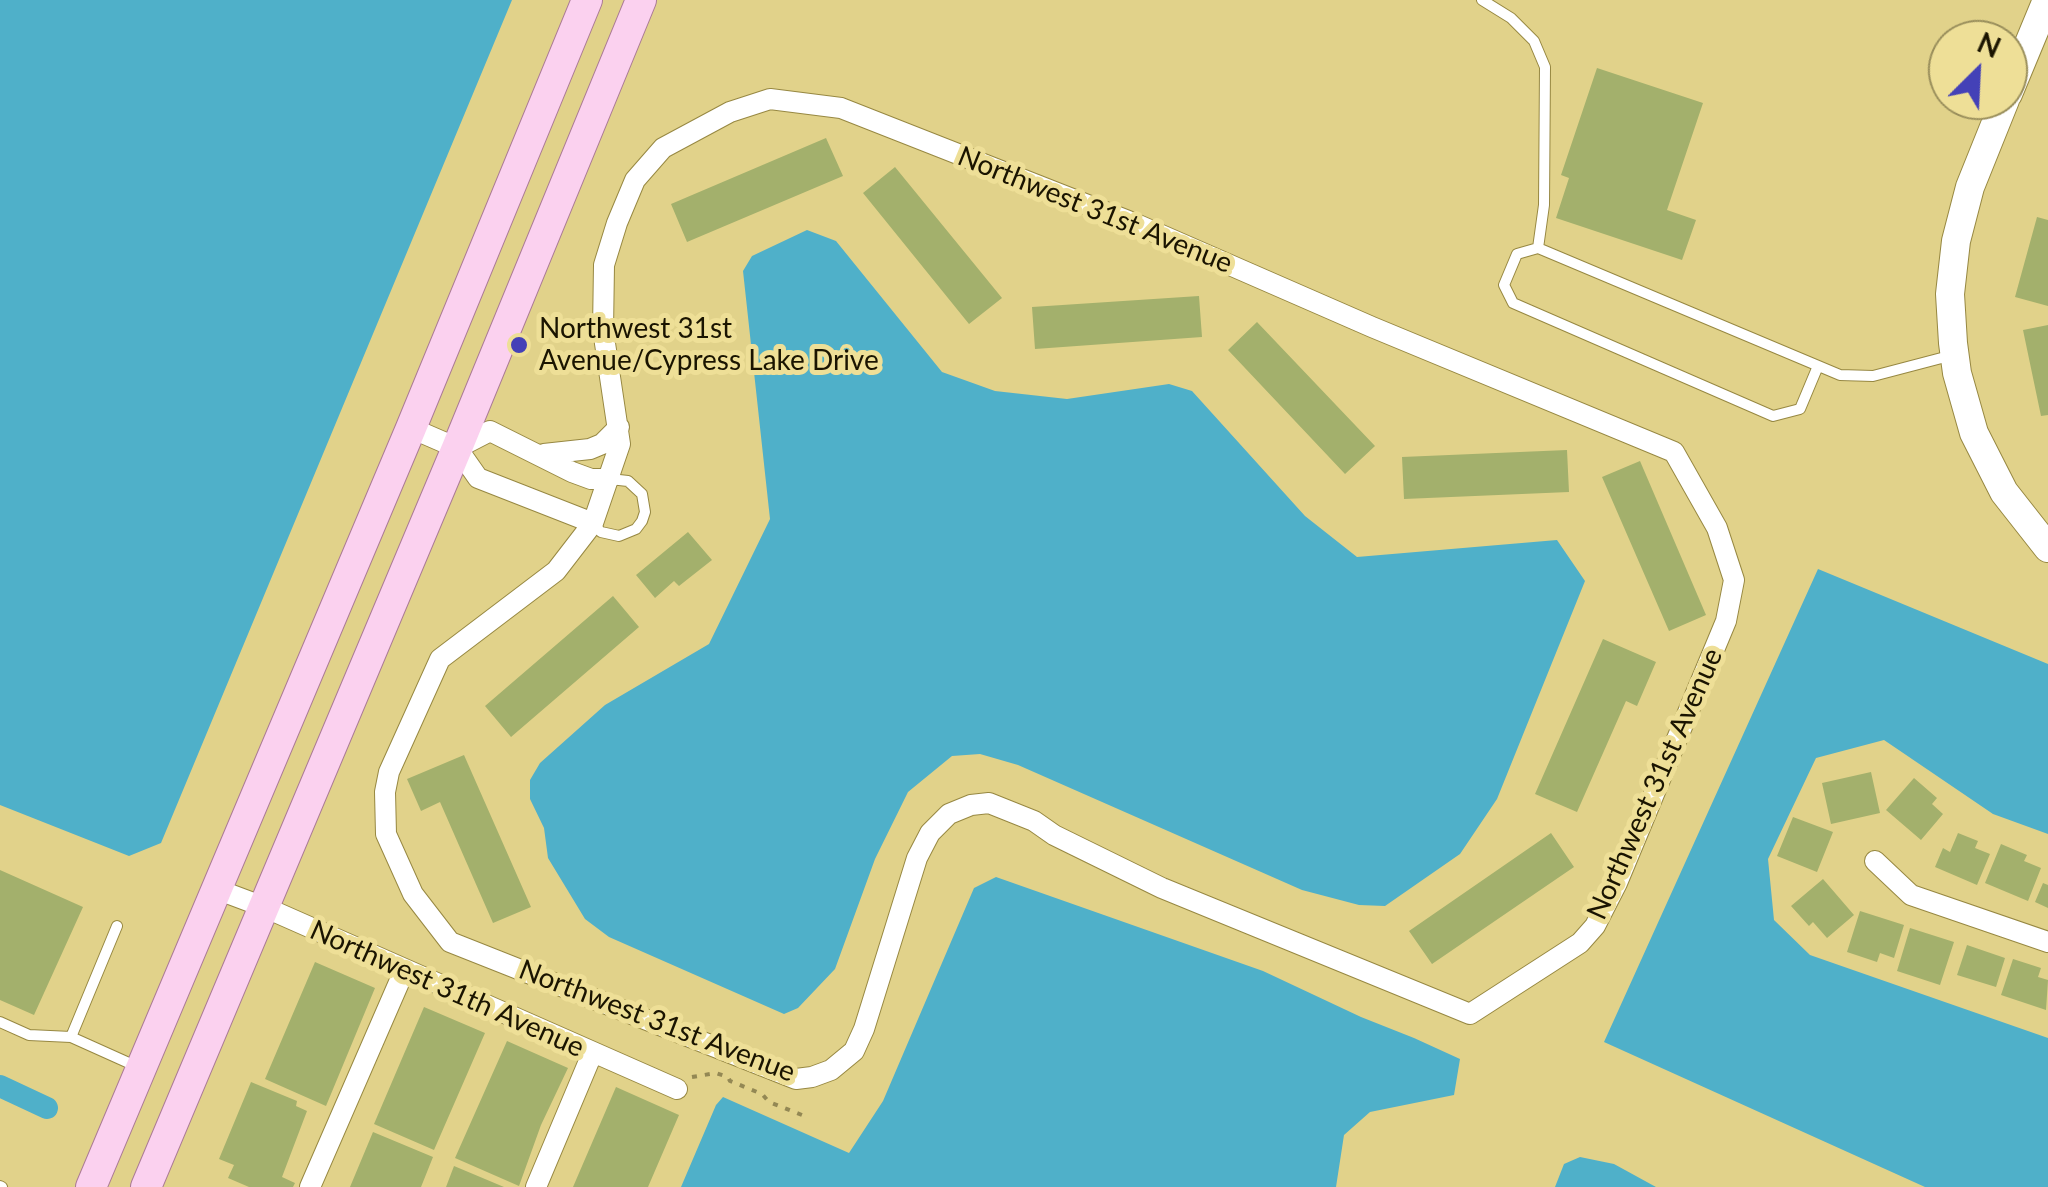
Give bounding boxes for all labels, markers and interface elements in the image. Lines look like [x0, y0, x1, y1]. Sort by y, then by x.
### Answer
north arrow [1928, 20, 2028, 120]
text: N [1973, 24, 2006, 64]
street label: Northwest 31st Avenue [953, 140, 1237, 280]
place label: Northwest 31st Avenue/Cypress Lake Drive [539, 312, 879, 378]
marker: Northwest 31st Avenue/Cypress Lake Drive [508, 334, 530, 356]
street label: Northwest 31st Avenue [1580, 643, 1730, 925]
street label: Northwest 31th Avenue [305, 913, 589, 1065]
street label: Northwest 31st Avenue [514, 953, 800, 1089]

